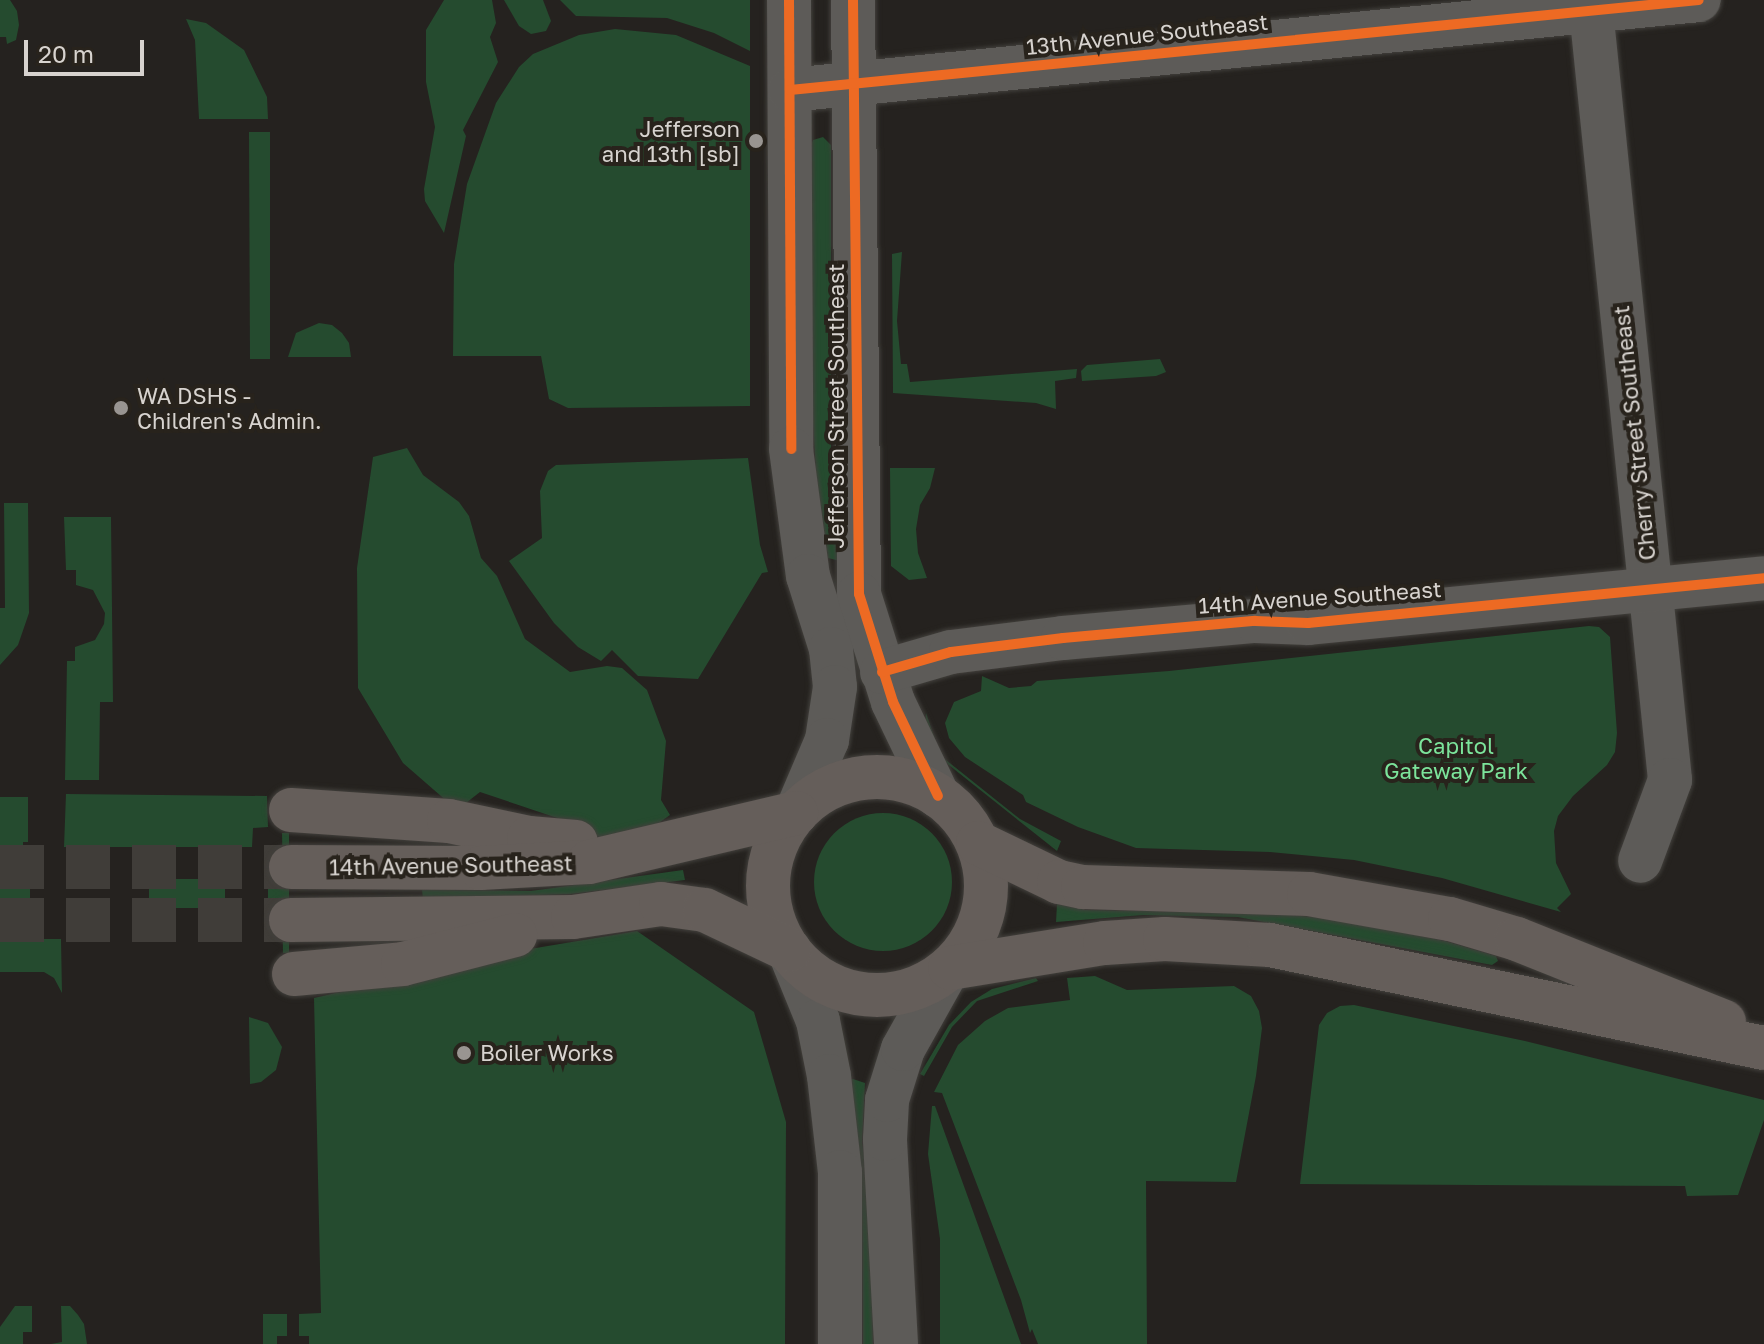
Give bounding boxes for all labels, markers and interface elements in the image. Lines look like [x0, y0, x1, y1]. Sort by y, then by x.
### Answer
street label: 13th Avenue Southeast [1025, 8, 1269, 60]
scale bar [28, 24, 148, 74]
text: 20 m [38, 39, 94, 68]
place label: Jefferson and 13th [sb] [602, 115, 740, 166]
marker: Jefferson and 13th [sb] [747, 132, 765, 150]
street label: Jefferson Street Southeast [823, 263, 849, 549]
street label: Cherry Street Southeast [1607, 304, 1661, 562]
place label: WA DSHS - Children's Admin. [137, 382, 322, 434]
marker: WA DSHS - Children's Admin. [112, 399, 130, 417]
street label: 14th Avenue Southeast [1198, 575, 1442, 619]
park label: Capitol Gateway Park [1384, 732, 1528, 784]
street label: 14th Avenue Southeast [329, 850, 573, 880]
place label: Boiler Works [480, 1040, 614, 1066]
marker: Boiler Works [455, 1044, 473, 1062]

